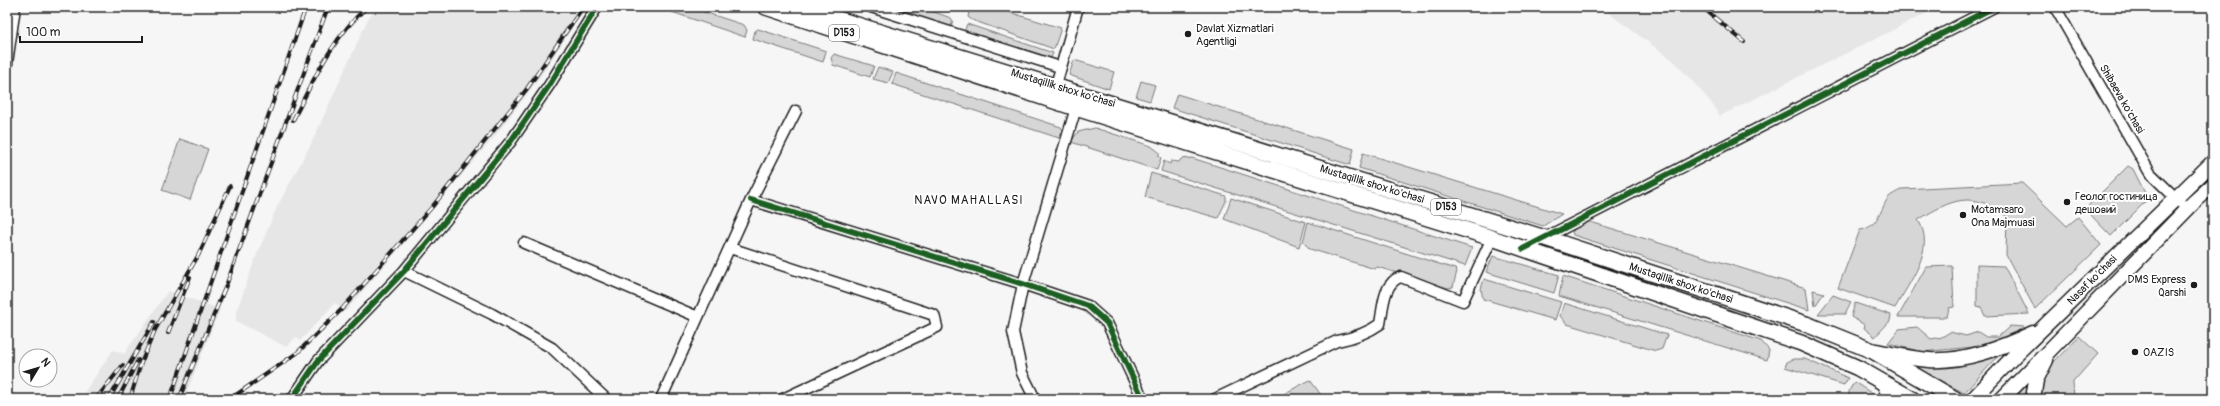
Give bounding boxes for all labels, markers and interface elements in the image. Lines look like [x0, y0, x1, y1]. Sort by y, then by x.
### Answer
scale bar [20, 18, 142, 44]
place label: Davlat Xizmatlari Agentligi [1196, 22, 1274, 48]
text: 100 m [26, 25, 61, 40]
road number: D153 [829, 25, 859, 41]
marker: Davlat Xizmatlari Agentligi [1183, 29, 1193, 39]
street label: Shibaeva ko'chasi [2097, 62, 2147, 136]
street label: Mustaqillik shox ko'chasi [1009, 66, 1117, 110]
street label: Mustaqillik shox ko'chasi [1318, 162, 1426, 206]
place label: Геолог гостиница дешовий [2075, 190, 2157, 216]
district label: NAVO MAHALLASI [914, 193, 1024, 208]
marker: Геолог гостиница дешовий [2062, 197, 2072, 207]
road number: D153 [1431, 199, 1461, 215]
place label: Motamsaro Ona Majmuasi [1971, 203, 2035, 229]
marker: Motamsaro Ona Majmuasi [1958, 210, 1968, 220]
street label: Nasaf ko‘chasi [2064, 252, 2120, 308]
street label: Mustaqillik shox ko'chasi [1627, 260, 1735, 306]
place label: DMS Express Qarshi [2128, 273, 2186, 299]
marker: DMS Express Qarshi [2189, 280, 2199, 290]
place label: OAZIS [2143, 346, 2174, 359]
marker: OAZIS [2130, 347, 2140, 357]
north arrow [18, 348, 58, 388]
text: N [38, 355, 53, 370]

